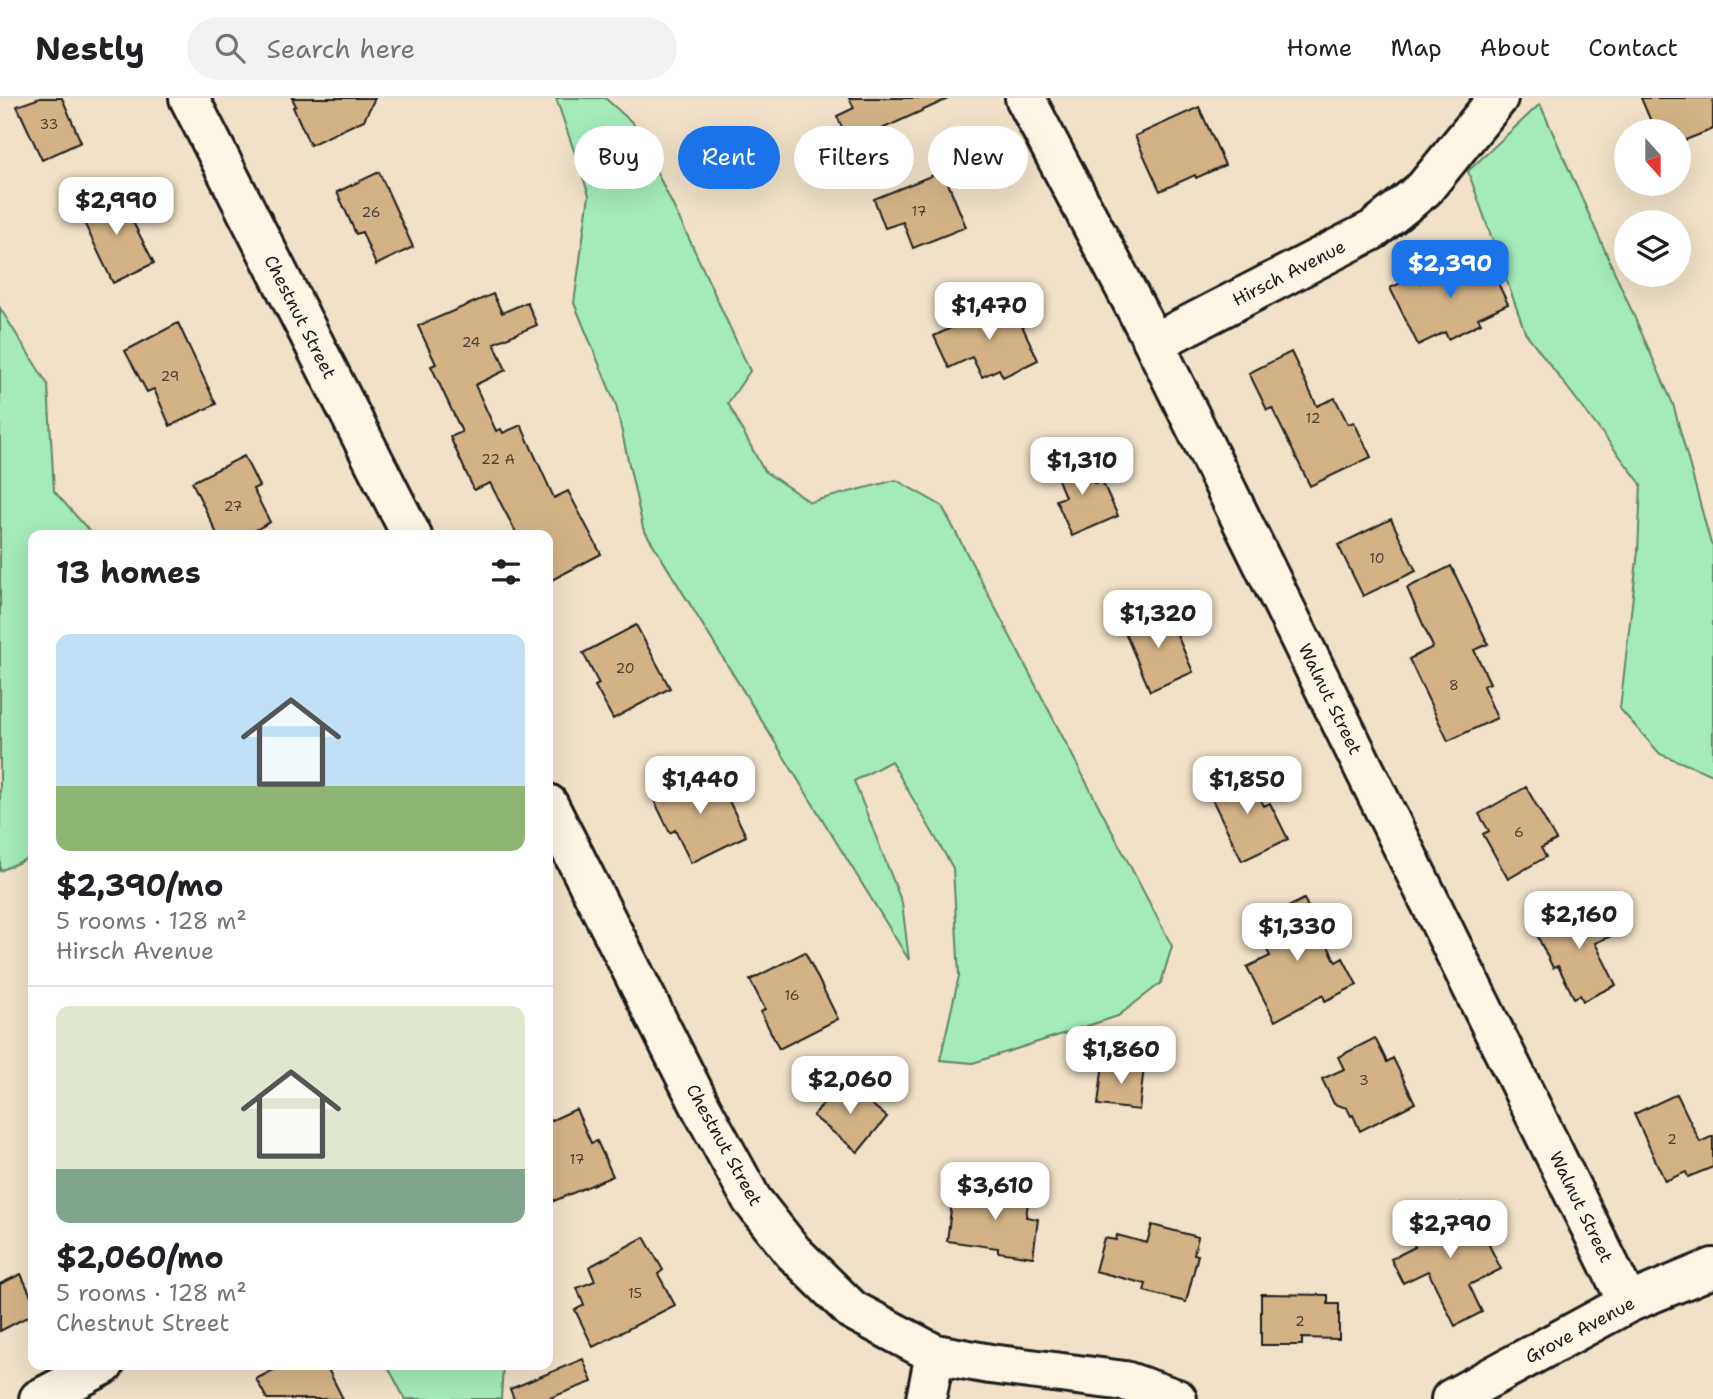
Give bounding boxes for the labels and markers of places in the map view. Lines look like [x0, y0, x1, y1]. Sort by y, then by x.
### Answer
pin: $2,990 [59, 178, 173, 237]
pin: $2,390 [1393, 240, 1507, 300]
pin: $1,470 [932, 282, 1046, 342]
pin: $1,310 [1025, 438, 1139, 497]
pin: $1,320 [1101, 590, 1215, 650]
pin: $1,440 [643, 756, 757, 816]
pin: $1,850 [1190, 756, 1304, 816]
pin: $2,160 [1522, 892, 1636, 951]
pin: $1,330 [1240, 904, 1354, 963]
pin: $1,860 [1064, 1026, 1178, 1086]
pin: $2,060 [793, 1056, 907, 1116]
pin: $3,610 [938, 1162, 1052, 1222]
pin: $2,790 [1393, 1200, 1507, 1260]

